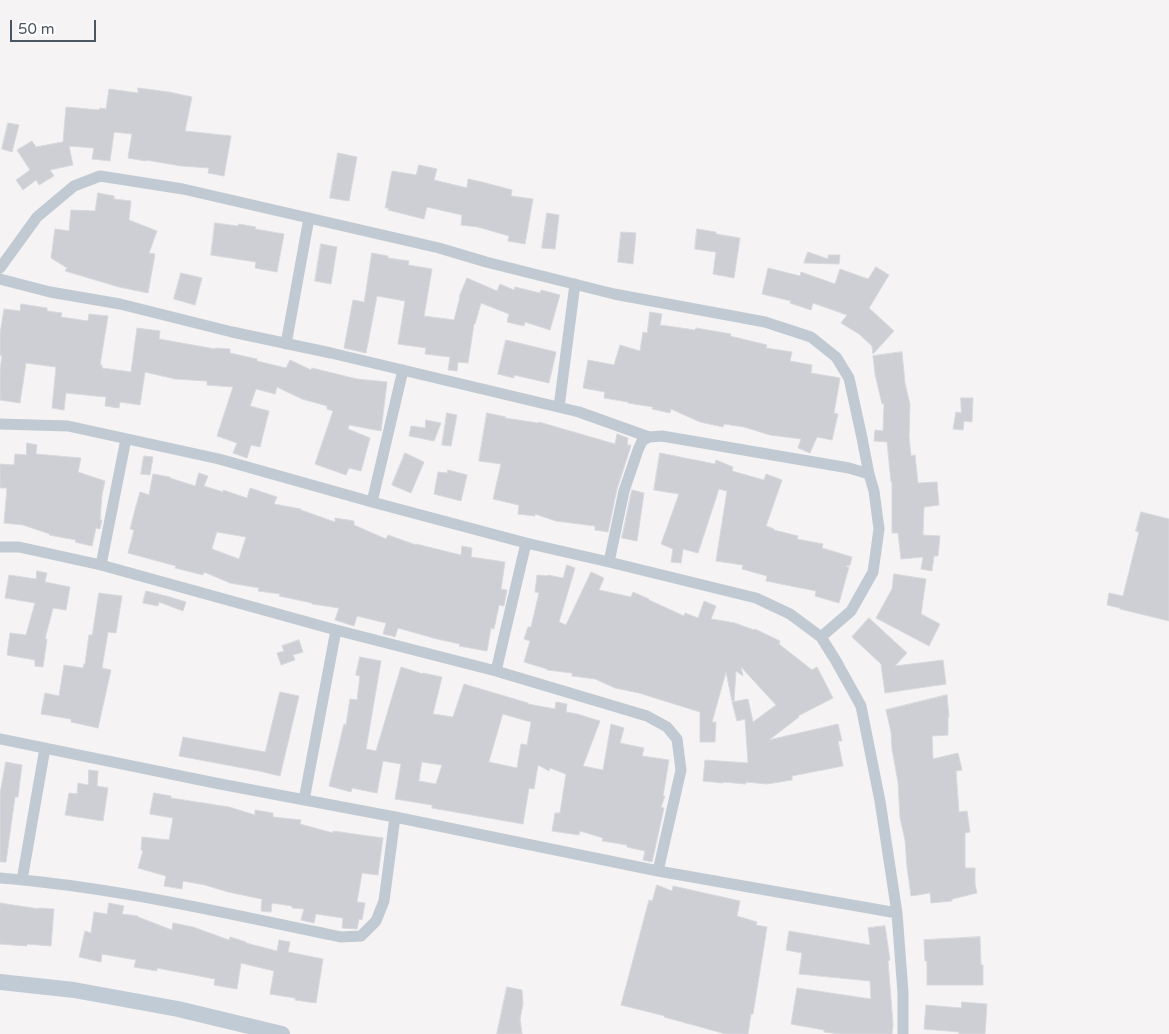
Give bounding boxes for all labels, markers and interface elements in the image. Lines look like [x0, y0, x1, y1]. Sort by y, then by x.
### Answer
scale bar [12, 10, 99, 42]
text: 50 m [18, 20, 55, 38]

